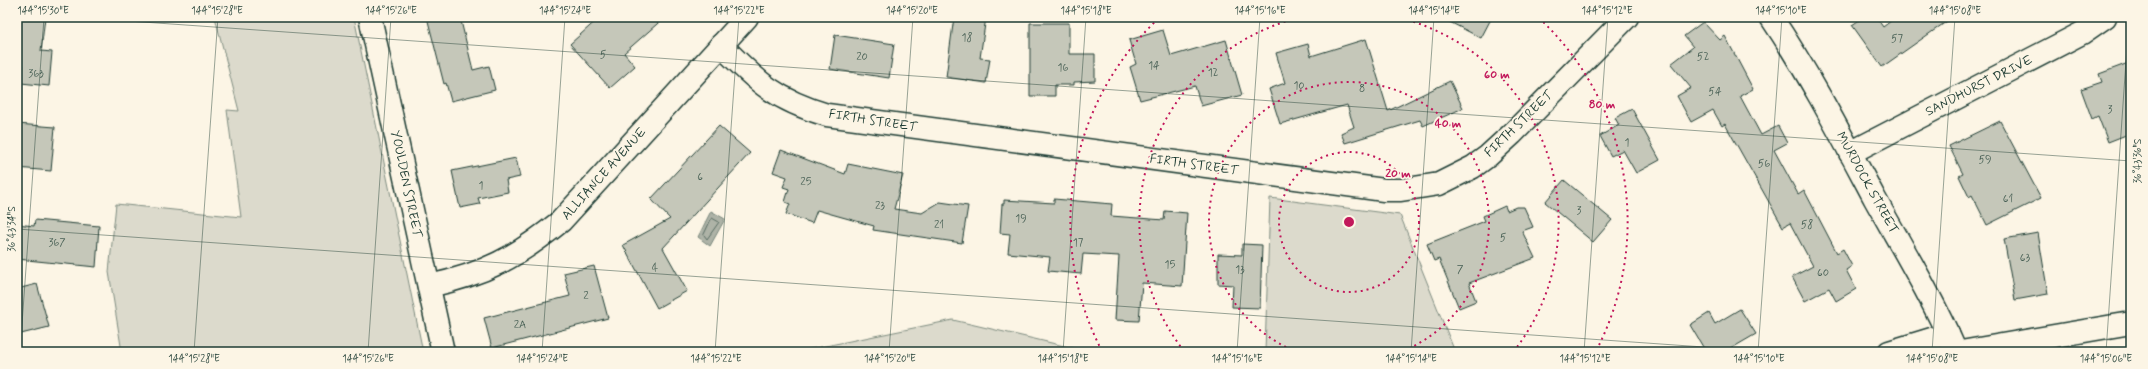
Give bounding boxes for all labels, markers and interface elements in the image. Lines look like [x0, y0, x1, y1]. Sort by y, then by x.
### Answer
text: 144°15'30"E [17, 4, 69, 18]
text: 144°15'28"E [191, 4, 243, 18]
text: 144°15'26"E [365, 4, 417, 18]
text: 144°15'24"E [539, 4, 591, 18]
text: 144°15'22"E [713, 4, 765, 18]
text: 144°15'20"E [886, 4, 938, 18]
text: 144°15'18"E [1060, 4, 1112, 18]
text: 144°15'16"E [1234, 4, 1286, 18]
text: 144°15'14"E [1408, 4, 1460, 18]
text: 144°15'12"E [1582, 4, 1633, 18]
text: 144°15'10"E [1755, 4, 1807, 18]
text: 144°15'08"E [1929, 4, 1981, 18]
house number: 18 [962, 31, 972, 45]
house number: 57 [1891, 32, 1904, 46]
house number: 5 [600, 48, 607, 62]
house number: 20 [856, 50, 868, 64]
house number: 52 [1697, 50, 1709, 64]
street label: SANDHURST DRIVE [1922, 52, 2036, 120]
house number: 14 [1148, 59, 1160, 73]
house number: 16 [1058, 61, 1069, 75]
house number: 12 [1208, 66, 1219, 80]
house number: 363 [28, 67, 44, 81]
text: 60 m [1484, 67, 1510, 83]
house number: 10 [1293, 79, 1305, 93]
house number: 8 [1359, 82, 1365, 96]
house number: 54 [1708, 85, 1722, 99]
street label: FIRTH STREET [1481, 86, 1558, 161]
text: 80 m [1589, 97, 1616, 113]
house number: 3 [2108, 103, 2113, 117]
street label: FIRTH STREET [828, 106, 920, 137]
text: 40 m [1435, 116, 1462, 132]
street label: ALLIANCE AVENUE [558, 124, 650, 224]
street label: YOULDEN STREET [386, 129, 426, 240]
street label: MURDOCK STREET [1832, 129, 1902, 237]
house number: 1 [1625, 136, 1630, 150]
text: 36°43'36"S [2131, 138, 2145, 183]
street label: FIRTH STREET [1149, 150, 1241, 180]
house number: 59 [1978, 153, 1992, 167]
house number: 56 [1758, 157, 1770, 171]
text: 20 m [1385, 166, 1411, 182]
house number: 6 [697, 170, 703, 184]
house number: 25 [800, 175, 812, 189]
house number: 1 [479, 179, 484, 193]
house number: 61 [2003, 192, 2013, 206]
house number: 23 [875, 199, 885, 213]
house number: 3 [1577, 204, 1582, 218]
text: 36°43'34"S [5, 206, 19, 252]
house number: 19 [1015, 212, 1027, 226]
centre of rings [1342, 215, 1356, 229]
house number: 21 [934, 218, 944, 232]
house number: 58 [1801, 218, 1813, 232]
house number: 5 [1500, 231, 1507, 245]
house number: 367 [48, 236, 66, 250]
house number: 17 [1073, 236, 1084, 250]
house number: 63 [2020, 251, 2030, 265]
house number: 15 [1165, 258, 1176, 272]
house number: 4 [652, 261, 659, 275]
house number: 13 [1235, 263, 1245, 277]
house number: 7 [1457, 263, 1464, 277]
house number: 60 [1817, 266, 1829, 280]
house number: 2 [583, 289, 589, 303]
house number: 2A [514, 318, 526, 332]
text: 144°15'28"E [168, 352, 220, 366]
text: 144°15'26"E [342, 352, 394, 366]
text: 144°15'24"E [516, 352, 568, 366]
text: 144°15'22"E [690, 352, 742, 366]
text: 144°15'20"E [864, 352, 916, 366]
text: 144°15'18"E [1037, 352, 1089, 366]
text: 144°15'16"E [1211, 352, 1263, 366]
text: 144°15'14"E [1385, 352, 1437, 366]
text: 144°15'12"E [1560, 352, 1611, 366]
text: 144°15'10"E [1733, 352, 1785, 366]
text: 144°15'08"E [1906, 352, 1958, 366]
text: 144°15'06"E [2080, 352, 2132, 366]

